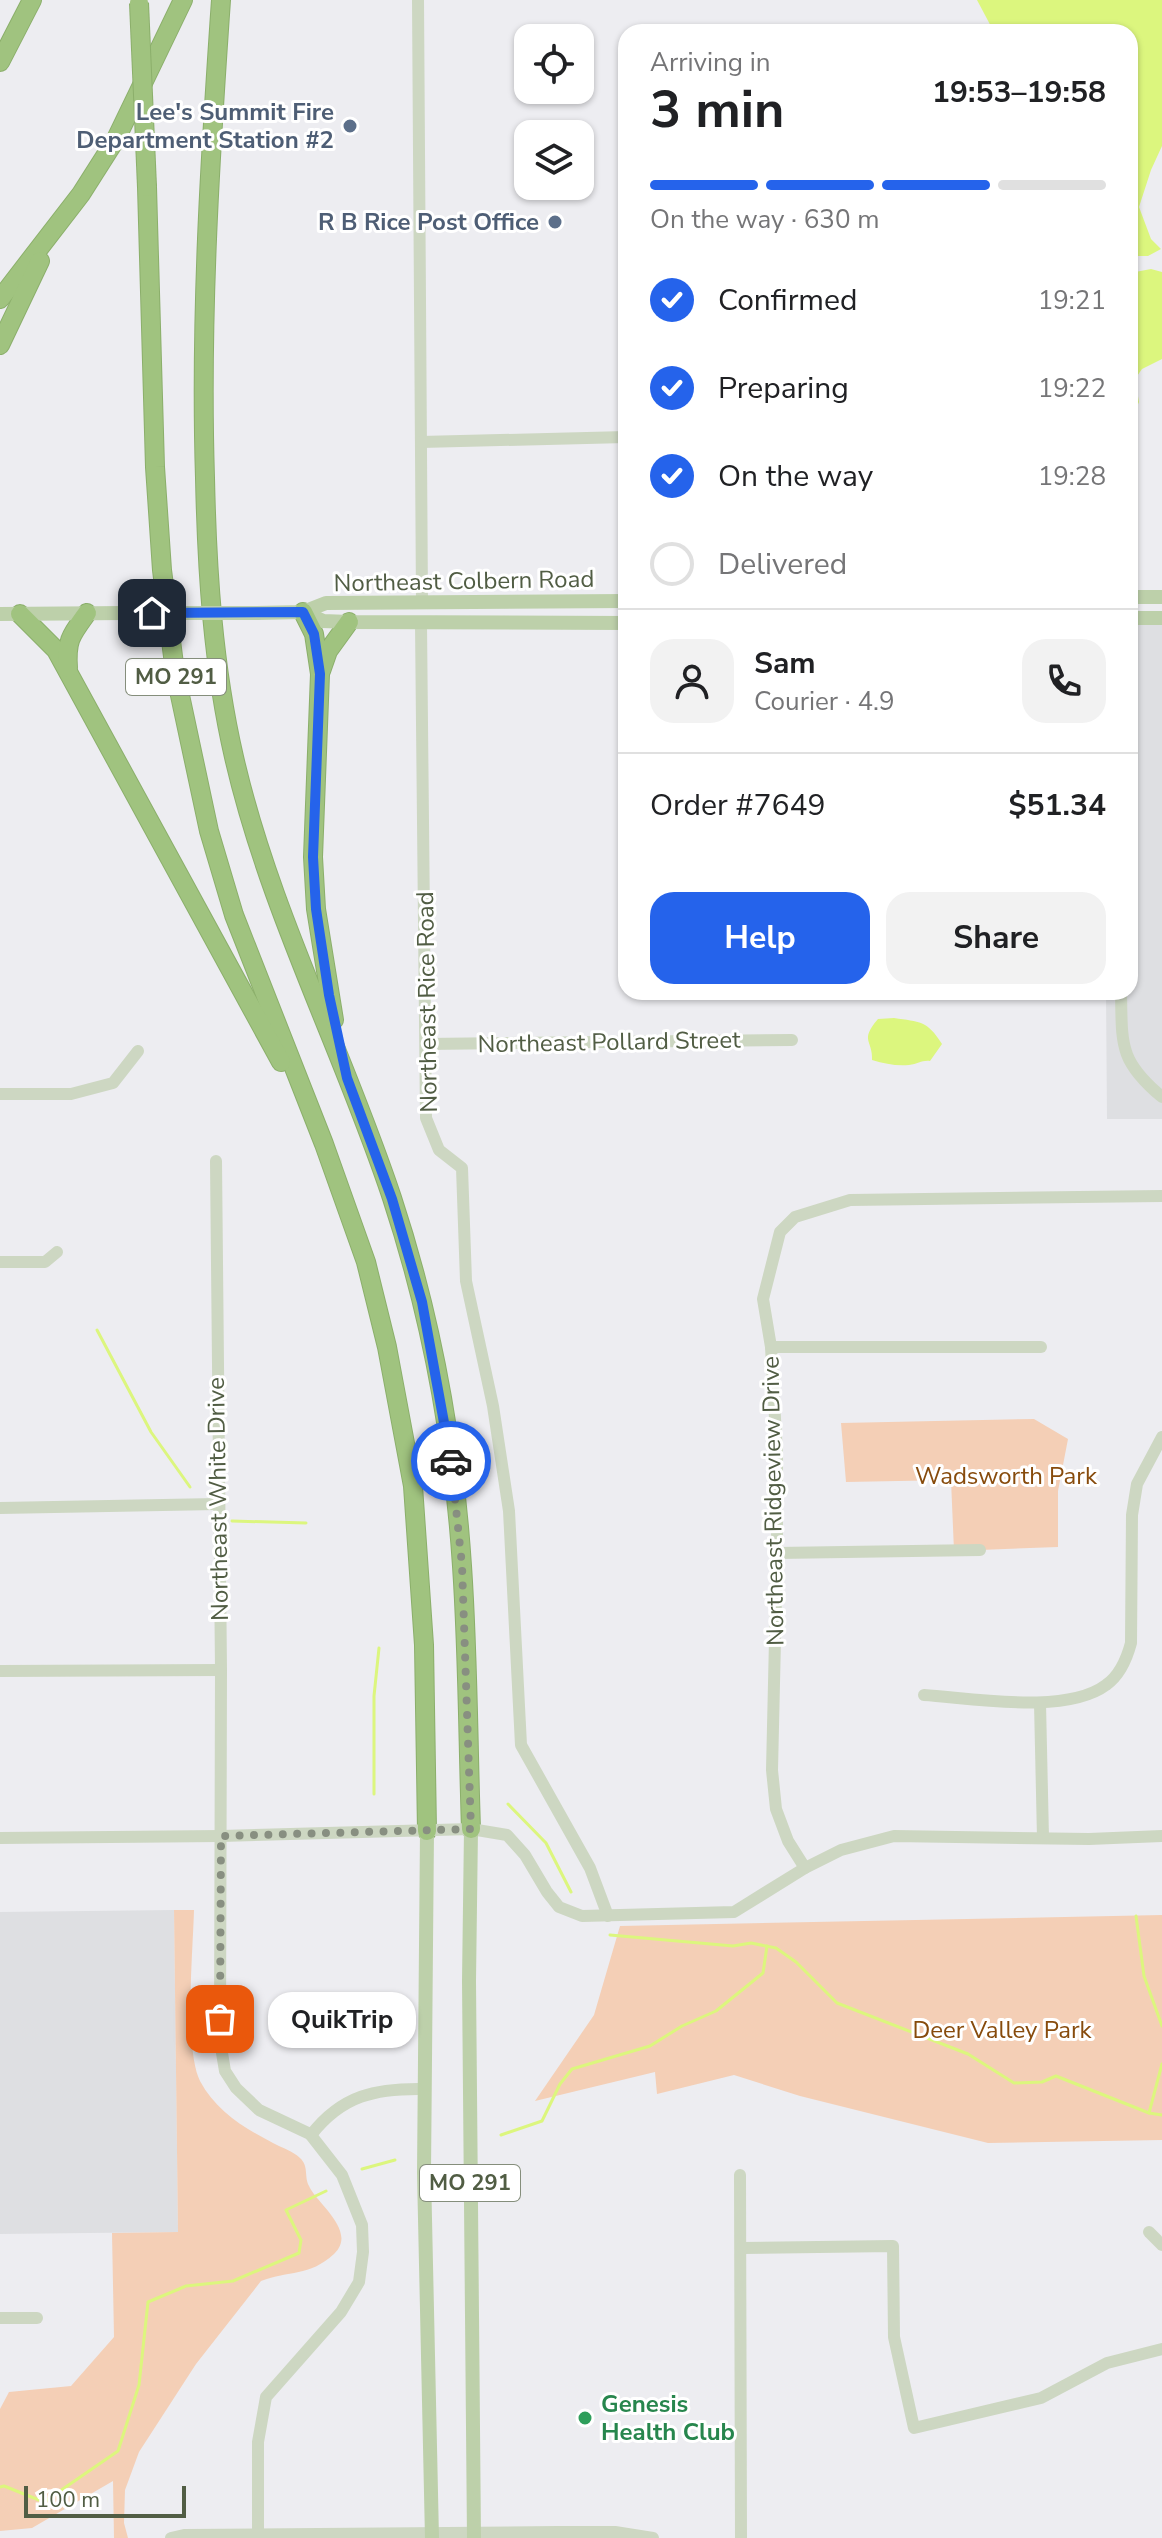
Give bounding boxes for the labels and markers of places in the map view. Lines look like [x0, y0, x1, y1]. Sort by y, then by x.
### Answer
place label: Lee's Summit Fire Department Station #2 [76, 96, 334, 156]
marker: Lee's Summit Fire Department Station #2 [341, 117, 359, 135]
place label: R B Rice Post Office [318, 206, 539, 238]
marker: R B Rice Post Office [546, 213, 564, 231]
pin [118, 579, 186, 647]
pin [186, 1985, 254, 2053]
callout: QuikTrip [268, 1991, 416, 2047]
place label: Genesis Health Club [601, 2388, 735, 2448]
marker: Genesis Health Club [576, 2409, 594, 2427]

